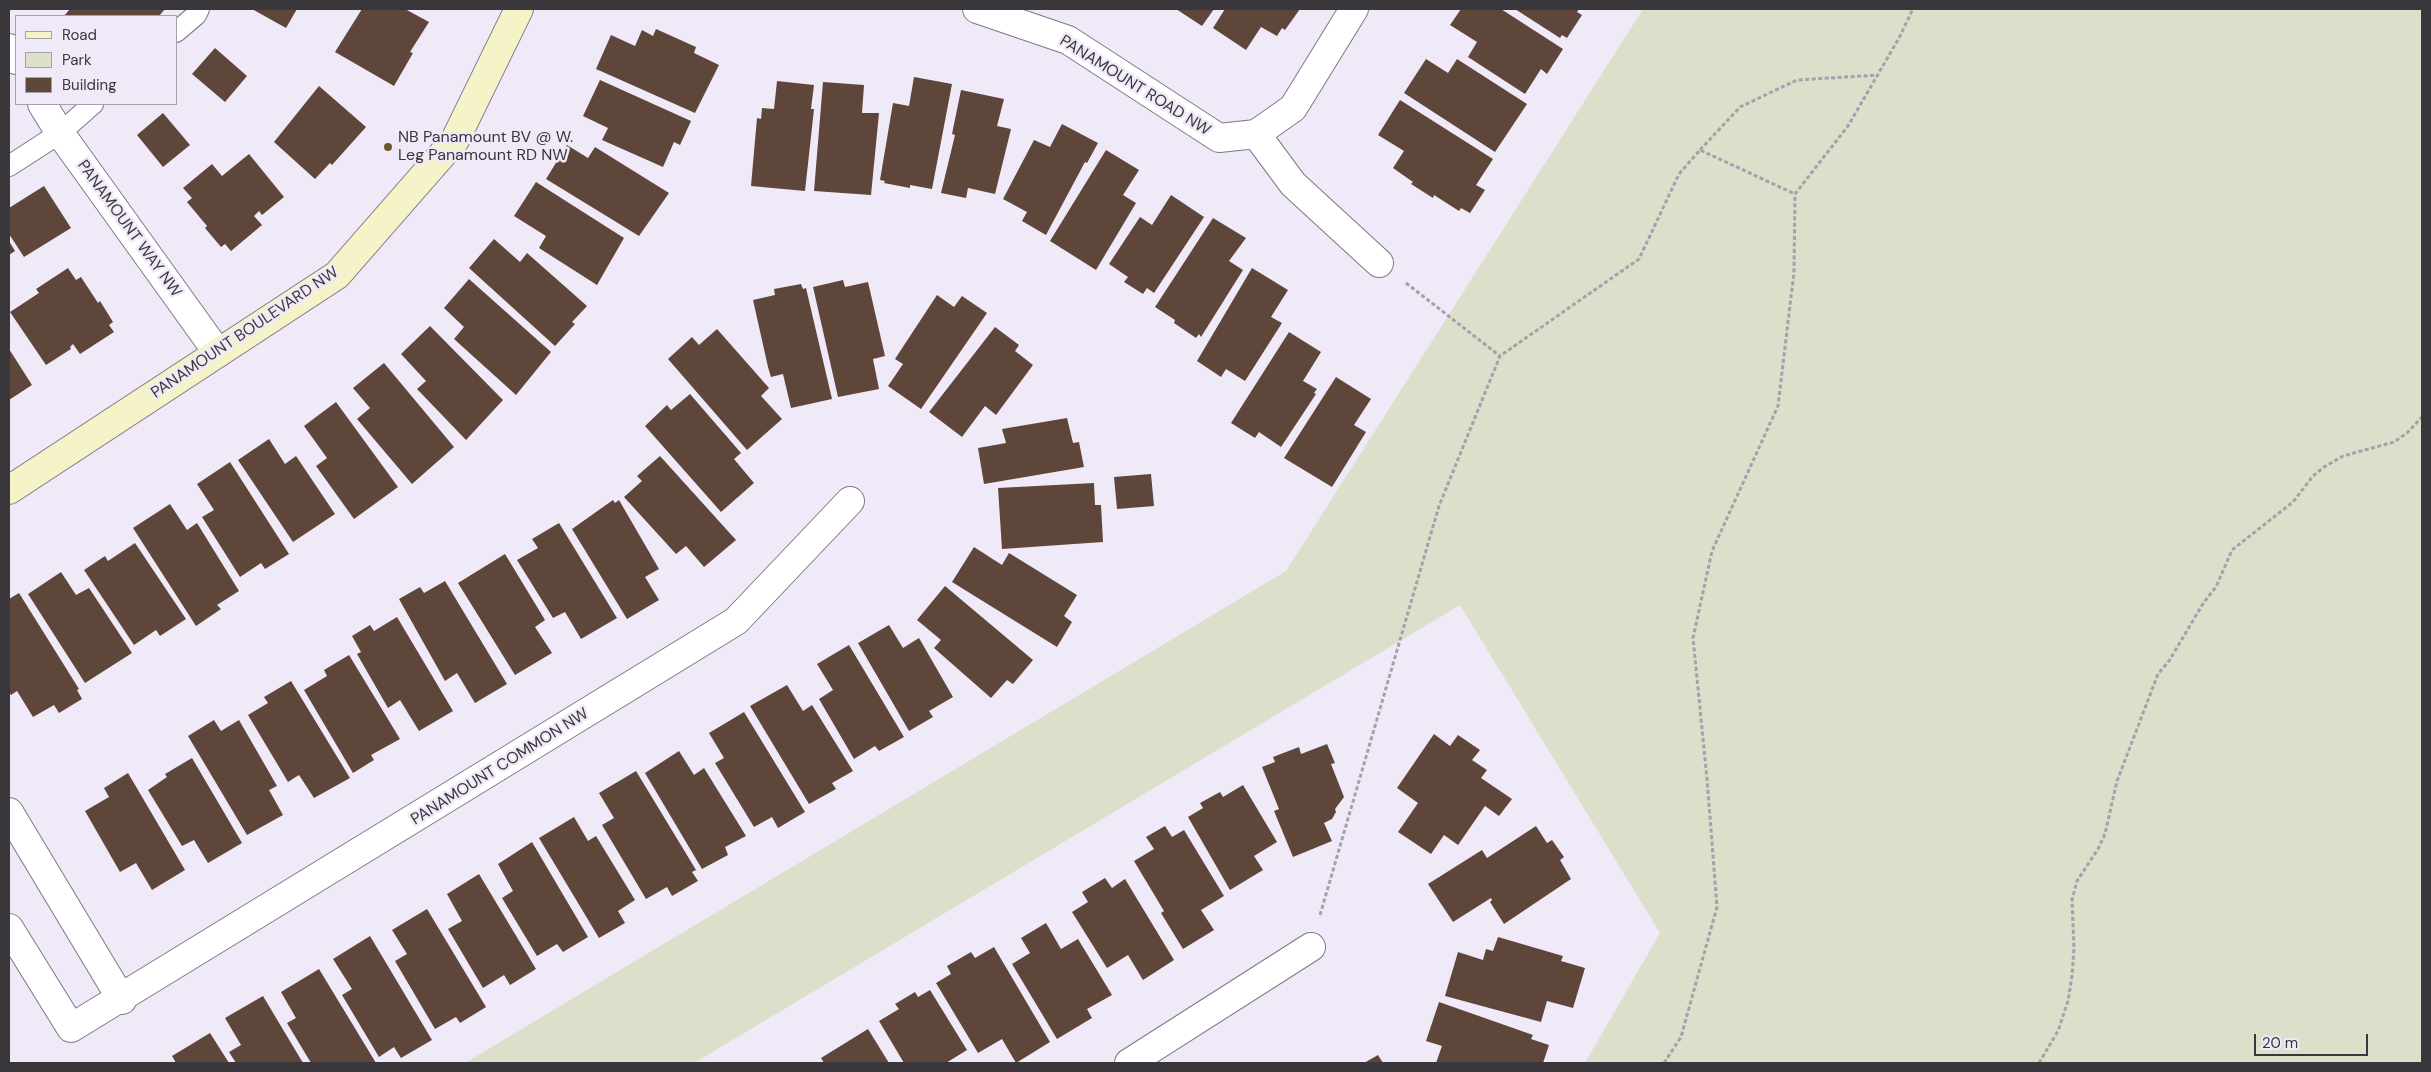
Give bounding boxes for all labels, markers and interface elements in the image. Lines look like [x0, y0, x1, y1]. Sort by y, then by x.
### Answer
legend [15, 15, 178, 105]
text: Road [62, 25, 97, 45]
street label: PANAMOUNT ROAD NW [1056, 32, 1214, 140]
text: Park [62, 50, 92, 70]
text: Building [62, 75, 117, 95]
place label: NB Panamount BV @ W. Leg Panamount RD NW [398, 128, 573, 166]
marker: NB Panamount BV @ W. Leg Panamount RD NW [382, 141, 394, 153]
street label: PANAMOUNT WAY NW [73, 157, 185, 301]
street label: PANAMOUNT BOULEVARD NW [148, 263, 342, 403]
street label: PANAMOUNT COMMON NW [408, 704, 592, 830]
scale bar [2256, 1024, 2370, 1056]
text: 20 m [2262, 1033, 2298, 1053]

